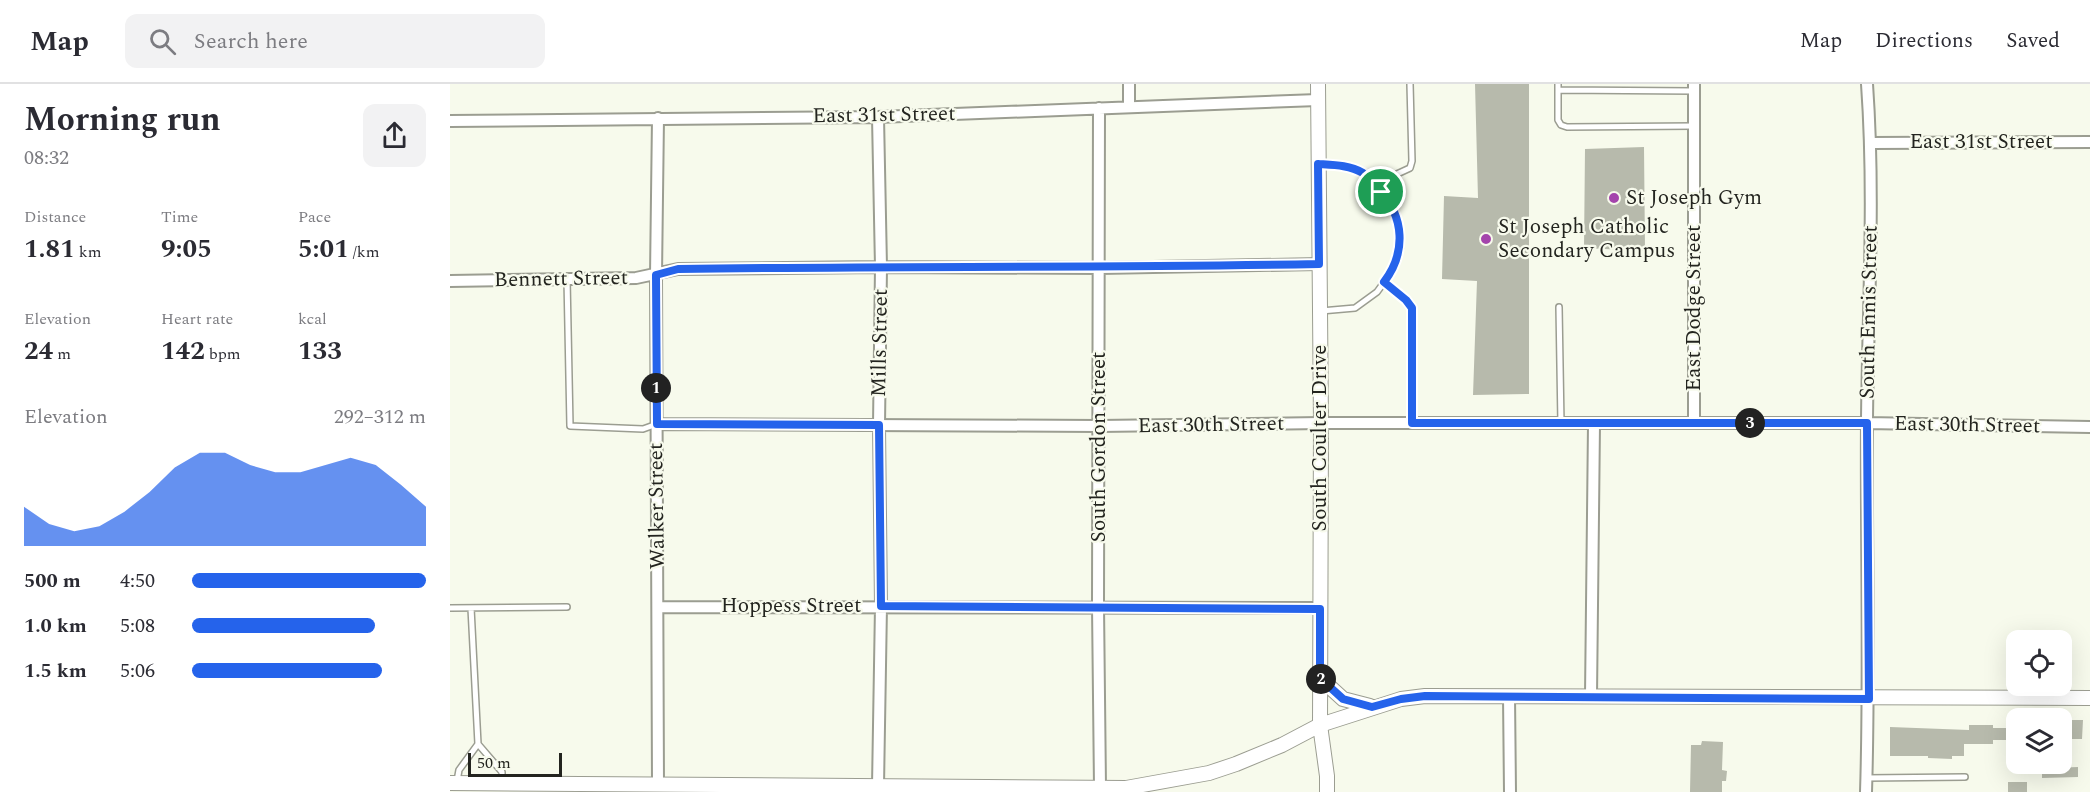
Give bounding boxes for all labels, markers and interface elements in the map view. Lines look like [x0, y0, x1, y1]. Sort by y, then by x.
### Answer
search box [125, 14, 545, 68]
text: Map [30, 20, 89, 63]
icon: search [146, 25, 179, 58]
text: Search here [194, 25, 308, 58]
text: Map [1800, 25, 1842, 57]
text: Directions [1875, 25, 1973, 57]
text: Saved [2006, 25, 2060, 57]
text: Morning run [24, 95, 221, 145]
street label: East 31st Street [812, 98, 956, 132]
button: share [363, 104, 426, 167]
street label: East 31st Street [1909, 126, 2053, 158]
text: 08:32 [24, 143, 69, 173]
pin [1355, 166, 1406, 217]
icon: arrive [1364, 175, 1397, 208]
place label: St Joseph Gym [1626, 182, 1762, 214]
marker: St Joseph Gym [1607, 191, 1621, 205]
text: Distance [24, 205, 86, 229]
text: Time [161, 205, 198, 229]
text: Pace [298, 205, 331, 229]
place label: St Joseph Catholic Secondary Campus [1498, 211, 1675, 267]
street label: East Dodge Street [1678, 225, 1710, 391]
street label: South Ennis Street [1851, 225, 1887, 399]
text: 1.81 [24, 229, 75, 269]
text: 9:05 [161, 229, 212, 269]
text: 5:01 [298, 229, 349, 269]
marker: St Joseph Catholic Secondary Campus [1479, 232, 1493, 246]
text: km [75, 240, 101, 264]
text: /km [349, 240, 379, 264]
street label: Bennett Street [494, 262, 628, 296]
street label: Mills Street [863, 288, 897, 398]
text: Elevation [24, 307, 91, 331]
text: Heart rate [161, 307, 233, 331]
text: kcal [298, 307, 327, 331]
text: 24 [24, 331, 53, 371]
text: 142 [161, 331, 205, 371]
text: 133 [298, 331, 342, 371]
text: m [53, 342, 71, 366]
text: bpm [205, 342, 241, 366]
street label: South Coulter Drive [1304, 345, 1336, 531]
street label: South Gordon Street [1083, 351, 1115, 543]
pin: 1 [641, 373, 671, 403]
text: 1 [652, 376, 660, 400]
text: Elevation [24, 402, 108, 432]
text: 292–312 m [334, 402, 426, 432]
street label: East 30th Street [1137, 408, 1285, 442]
pin: 3 [1735, 408, 1765, 438]
street label: East 30th Street [1893, 408, 2041, 442]
text: 3 [1746, 411, 1754, 435]
street label: Walker Street [640, 442, 674, 570]
text: 500 m [24, 566, 81, 596]
text: 4:50 [120, 566, 155, 596]
street label: Hoppess Street [721, 590, 861, 622]
text: 1.0 km [24, 611, 87, 641]
text: 5:08 [120, 611, 155, 641]
map controls [2006, 630, 2072, 774]
button: locate [2006, 630, 2072, 696]
text: 1.5 km [24, 656, 87, 686]
text: 5:06 [120, 656, 155, 686]
pin: 2 [1306, 664, 1336, 694]
text: 2 [1317, 667, 1325, 691]
button: layers [2006, 708, 2072, 774]
scale bar [468, 750, 562, 778]
text: 50 m [477, 751, 511, 775]

